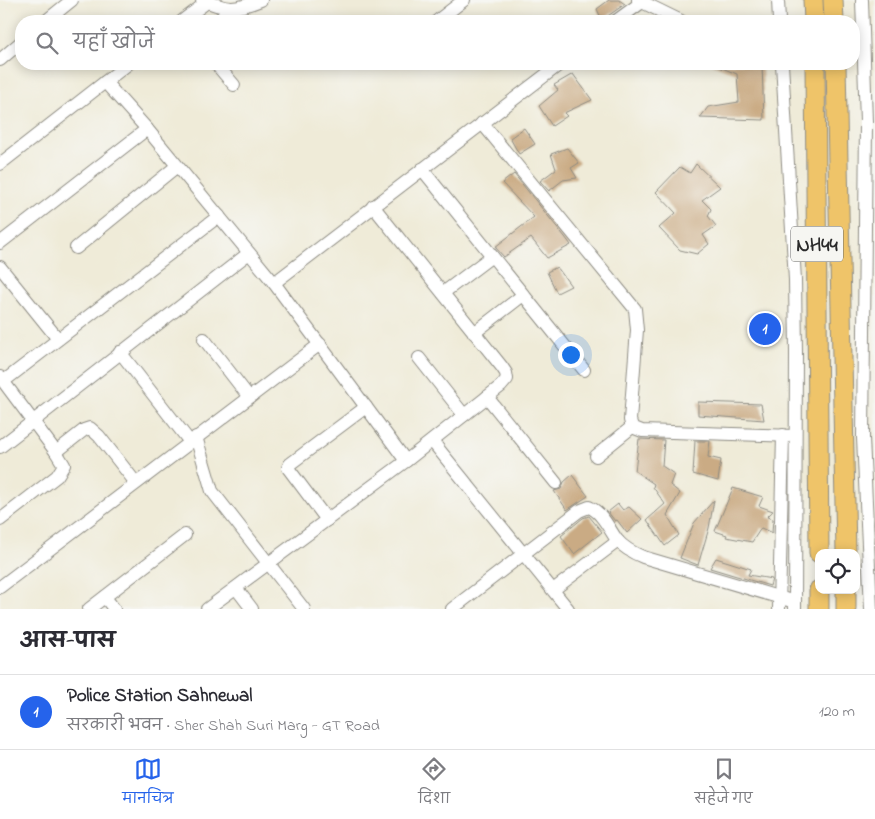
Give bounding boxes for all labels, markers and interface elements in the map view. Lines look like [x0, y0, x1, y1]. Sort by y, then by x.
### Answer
search box [15, 15, 860, 70]
icon: search [33, 29, 61, 57]
text: यहाँ खोजें [73, 30, 155, 57]
road number: NH44 [791, 226, 843, 262]
pin: 1 [749, 310, 781, 348]
your location [558, 342, 584, 368]
map controls [815, 549, 860, 594]
button: locate [815, 549, 860, 594]
text: आस-पास [20, 627, 115, 657]
text: Police Station Sahnewal [67, 683, 252, 710]
text: 1 [33, 700, 39, 724]
text: 120 m [819, 700, 855, 724]
text: सरकारी भवन · Sher Shah Suri Marg - GT Road [67, 714, 380, 738]
tab: मानचित्र [122, 755, 174, 814]
tab: दिशा [418, 755, 450, 814]
tab: सहेजे गए [695, 755, 753, 814]

